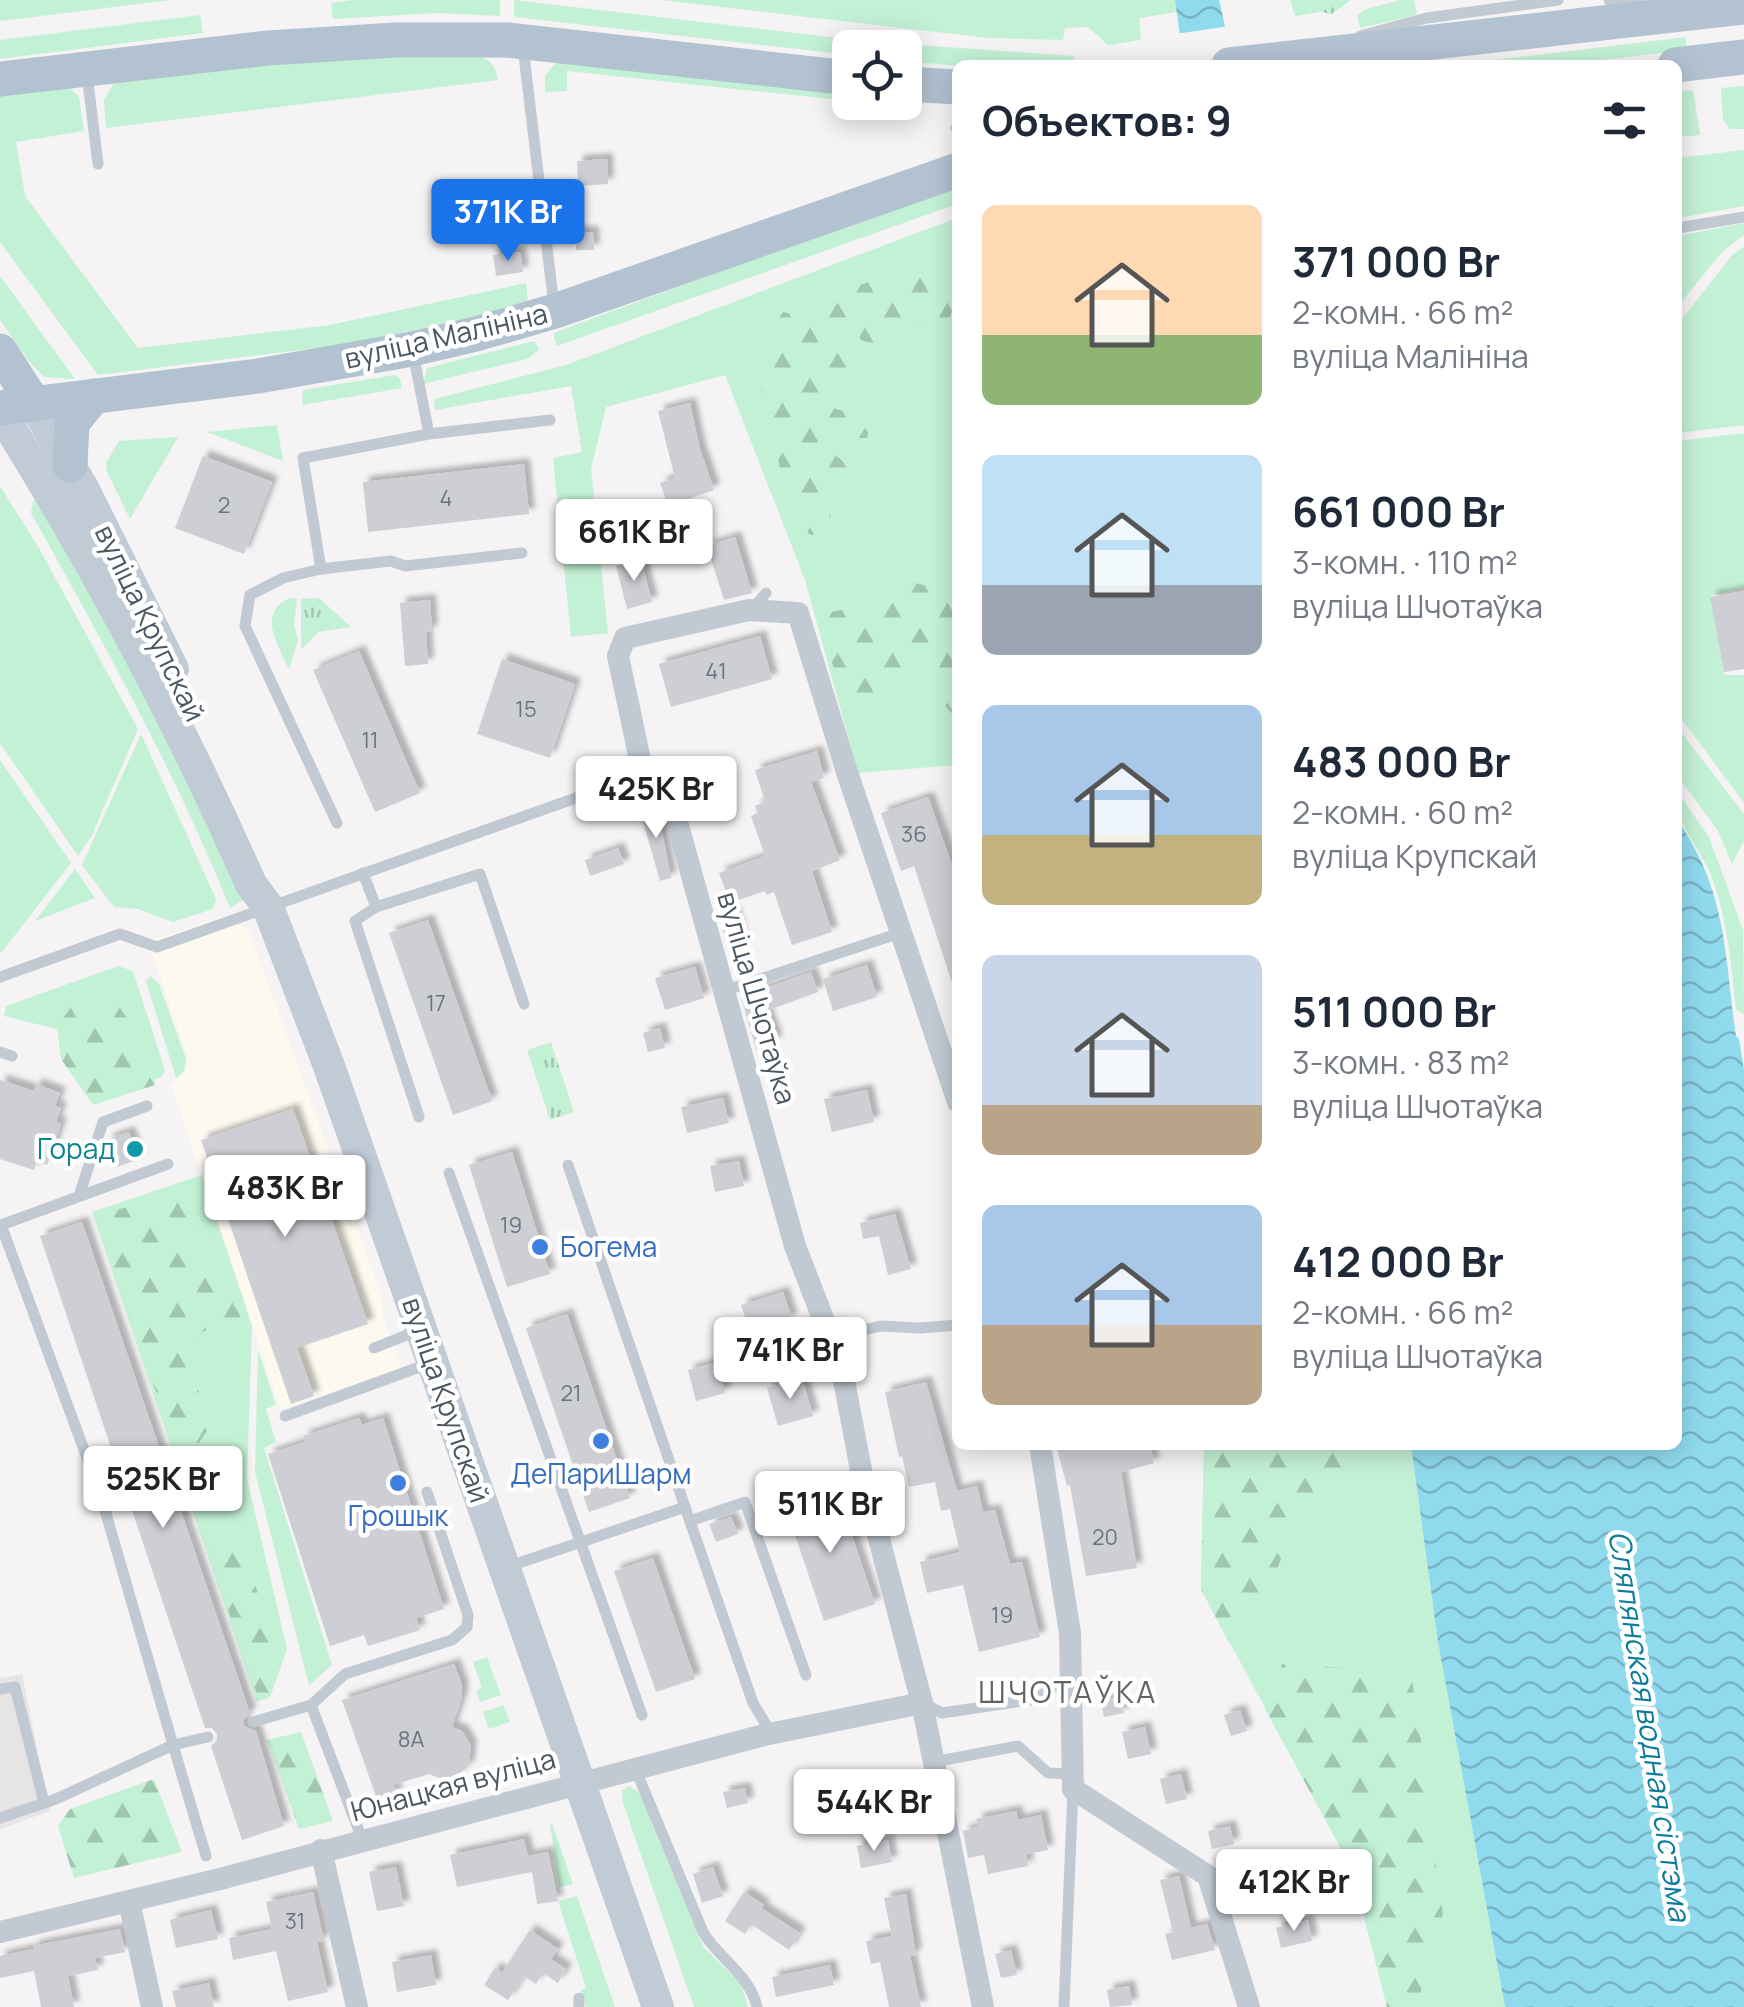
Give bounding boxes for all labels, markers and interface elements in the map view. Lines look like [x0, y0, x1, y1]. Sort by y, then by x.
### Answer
map controls [832, 30, 922, 120]
button: locate [832, 30, 922, 120]
text: Объектов: 9 [982, 91, 1232, 149]
icon: filters [1597, 93, 1652, 148]
pin: 371K Br [416, 179, 600, 264]
text: 371K Br [453, 189, 563, 233]
text: 371 000 Br [1292, 232, 1500, 290]
icon: home [1062, 245, 1182, 365]
text: 2-комн. · 66 m² [1292, 290, 1513, 334]
street label: вуліца Малініна [341, 293, 551, 377]
text: вуліца Малініна [1292, 334, 1529, 378]
text: 661 000 Br [1292, 482, 1505, 540]
house number: 4 [440, 483, 452, 513]
house number: 2 [218, 490, 230, 520]
icon: home [1062, 495, 1182, 615]
pin: 661K Br [542, 499, 726, 584]
text: 661K Br [578, 509, 690, 553]
street label: вуліца Крупскай [87, 518, 215, 727]
text: 3-комн. · 110 m² [1292, 540, 1518, 584]
text: вуліца Шчотаўка [1292, 584, 1543, 628]
house number: 41 [705, 656, 727, 686]
house number: 15 [515, 694, 537, 724]
house number: 11 [361, 725, 379, 755]
text: 483 000 Br [1292, 732, 1511, 790]
icon: home [1062, 745, 1182, 865]
pin: 425K Br [564, 756, 748, 841]
text: 425K Br [598, 766, 714, 810]
text: 2-комн. · 60 m² [1292, 790, 1513, 834]
house number: 36 [901, 819, 927, 849]
text: вуліца Крупскай [1292, 834, 1537, 878]
street label: вуліца Шчотаўка [709, 887, 806, 1109]
text: 511 000 Br [1292, 982, 1496, 1040]
house number: 17 [426, 988, 446, 1018]
icon: home [1062, 995, 1182, 1115]
text: 3-комн. · 83 m² [1292, 1040, 1509, 1084]
text: вуліца Шчотаўка [1292, 1084, 1543, 1128]
place label: Горад [37, 1129, 115, 1167]
marker: Горад [124, 1138, 146, 1160]
pin: 483K Br [193, 1155, 377, 1240]
text: 483K Br [226, 1165, 344, 1209]
house number: 19 [500, 1210, 522, 1240]
place label: Богема [560, 1227, 657, 1265]
text: 412 000 Br [1292, 1232, 1504, 1290]
marker: Богема [529, 1236, 551, 1258]
icon: home [1062, 1245, 1182, 1365]
text: 2-комн. · 66 m² [1292, 1290, 1513, 1334]
street label: вуліца Крупскай [394, 1292, 500, 1507]
pin: 741K Br [698, 1317, 882, 1402]
text: 741K Br [736, 1327, 844, 1371]
text: вуліца Шчотаўка [1292, 1334, 1543, 1378]
house number: 21 [560, 1378, 582, 1408]
marker: ДеПариШарм [590, 1430, 612, 1452]
pin: 525K Br [71, 1446, 255, 1531]
place label: ДеПариШарм [510, 1454, 692, 1492]
text: 525K Br [105, 1456, 221, 1500]
pin: 511K Br [738, 1471, 922, 1556]
marker: Грошык [387, 1472, 409, 1494]
text: 511K Br [777, 1481, 883, 1525]
place label: Грошык [348, 1496, 449, 1534]
house number: 20 [1092, 1522, 1118, 1552]
water label: Сляпянская водная сістэма [1599, 1528, 1702, 1925]
house number: 19 [991, 1600, 1013, 1630]
district label: ШЧОТАЎКА [978, 1671, 1158, 1712]
house number: 8А [398, 1724, 424, 1754]
street label: Юнацкая вуліца [346, 1738, 559, 1830]
pin: 544K Br [782, 1769, 966, 1854]
text: 544K Br [816, 1779, 932, 1823]
pin: 412K Br [1202, 1849, 1386, 1934]
text: 412K Br [1238, 1859, 1350, 1903]
house number: 31 [285, 1906, 305, 1936]

